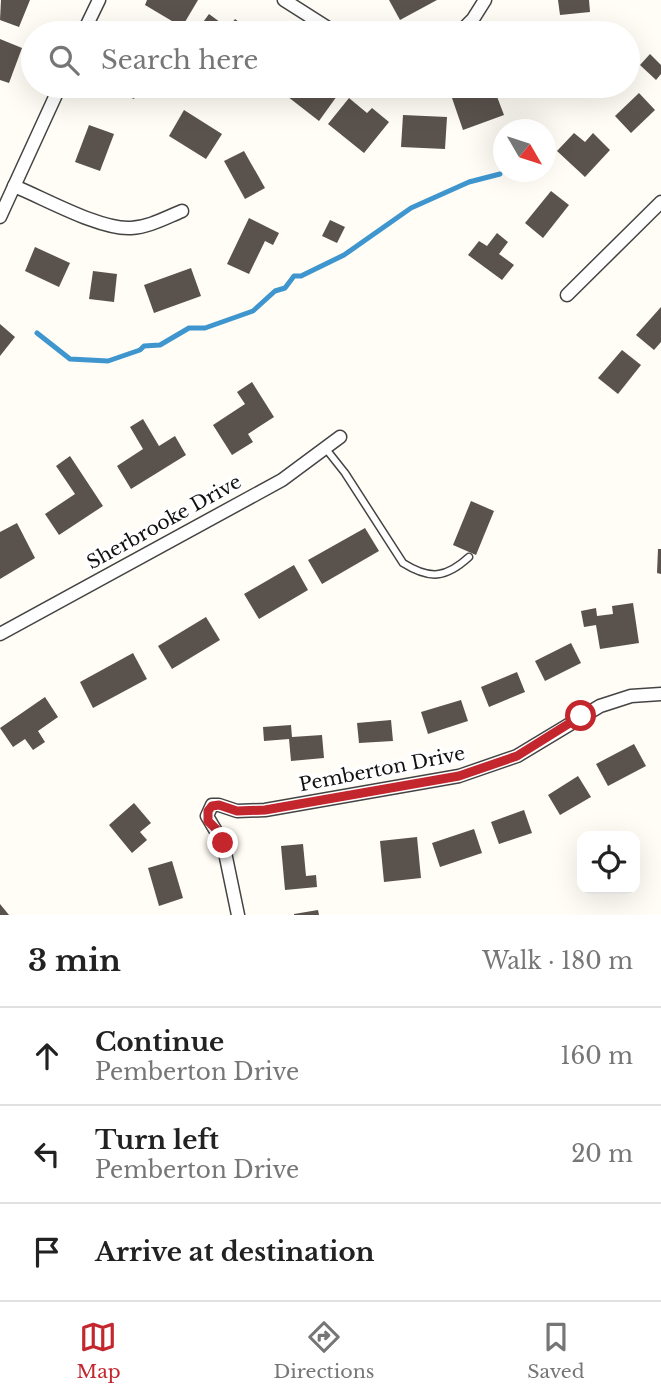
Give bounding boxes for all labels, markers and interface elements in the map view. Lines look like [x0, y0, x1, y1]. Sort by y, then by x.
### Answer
search box [21, 21, 640, 98]
icon: search [45, 41, 83, 79]
text: Search here [101, 44, 258, 76]
north arrow [493, 119, 556, 182]
street label: Sherbrooke Drive [83, 470, 245, 574]
route start [565, 700, 596, 731]
street label: Pemberton Drive [297, 742, 467, 796]
route end [207, 827, 238, 858]
map controls [577, 831, 640, 894]
button: locate [577, 831, 640, 894]
text: 3 min [28, 942, 121, 979]
text: Walk · 180 m [482, 947, 633, 975]
text: Continue [95, 1026, 224, 1058]
icon: ahead [28, 1037, 66, 1075]
text: 160 m [560, 1042, 633, 1070]
text: Pemberton Drive [95, 1058, 299, 1086]
text: Turn left [95, 1124, 219, 1156]
icon: left [28, 1135, 66, 1173]
text: 20 m [571, 1140, 633, 1168]
text: Pemberton Drive [95, 1156, 299, 1184]
icon: arrive [28, 1233, 66, 1271]
text: Arrive at destination [95, 1236, 375, 1268]
tab: Map [76, 1318, 121, 1383]
tab: Directions [273, 1318, 374, 1383]
tab: Saved [527, 1318, 585, 1383]

